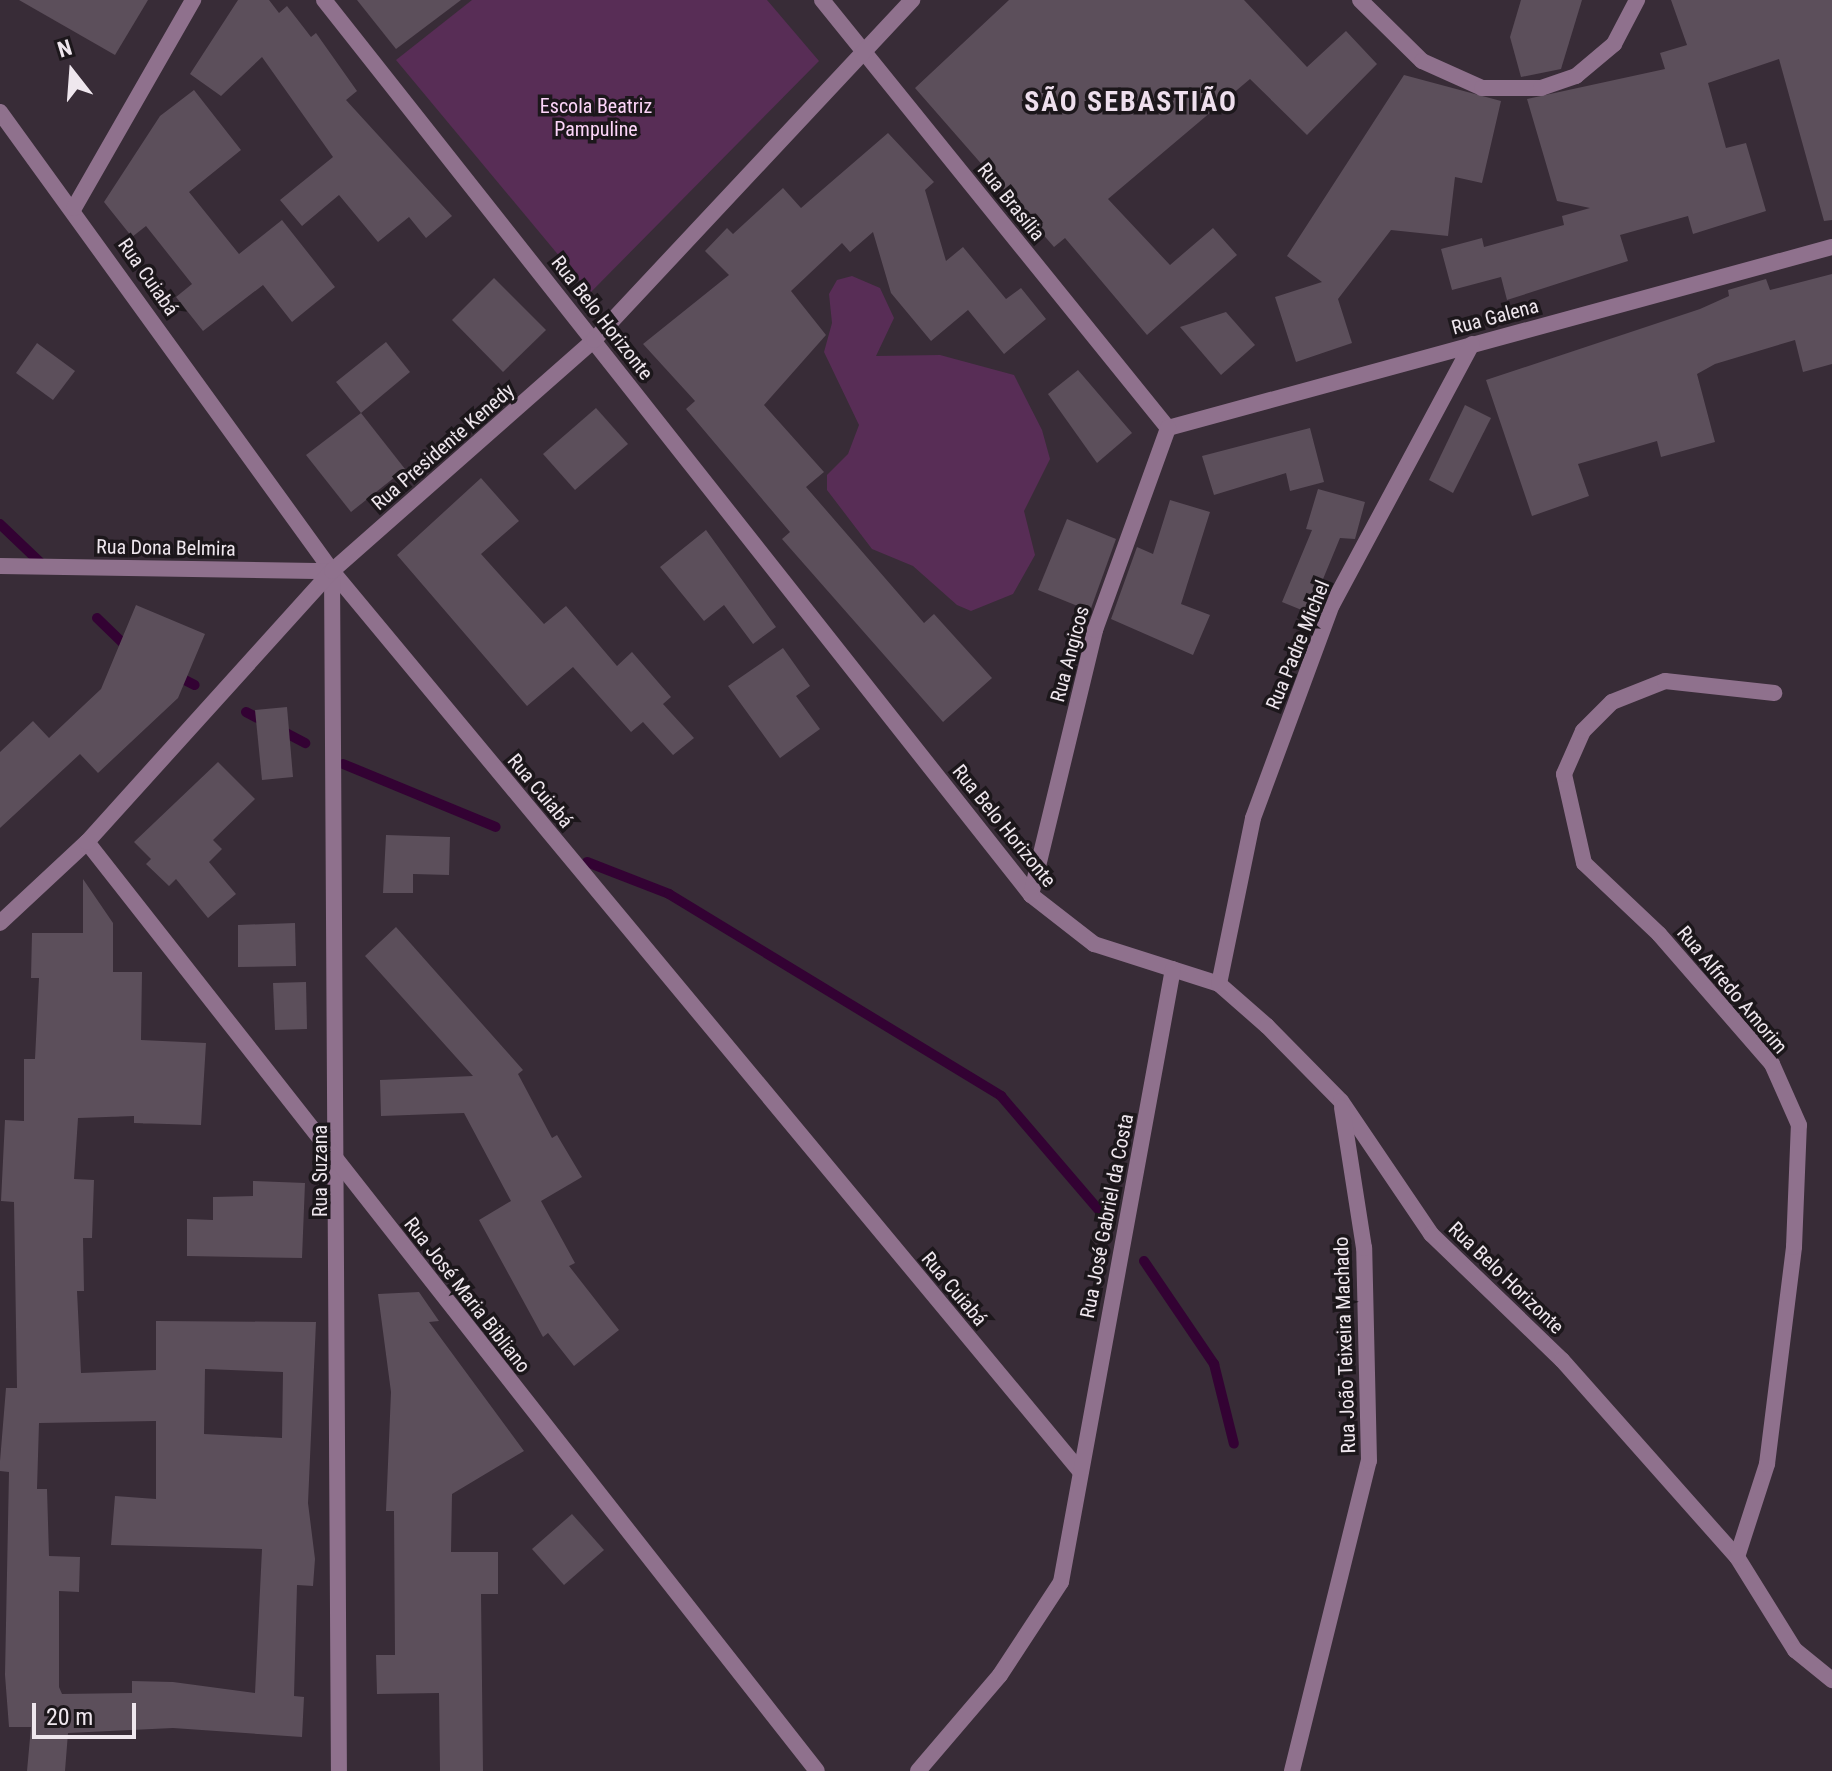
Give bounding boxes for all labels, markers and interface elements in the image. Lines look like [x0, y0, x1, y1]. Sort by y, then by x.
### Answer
north arrow [32, 32, 112, 112]
text: N [55, 35, 75, 62]
district label: SÃO SEBASTIÃO [1024, 85, 1238, 119]
park label: Escola Beatriz Pampuline [540, 94, 652, 141]
street label: Rua Brasília [972, 158, 1050, 246]
street label: Rua Cuiabá [113, 234, 183, 320]
street label: Rua Belo Horizonte [546, 251, 658, 385]
street label: Rua Galena [1449, 294, 1541, 340]
street label: Rua Presidente Kenedy [367, 379, 519, 515]
street label: Rua Dona Belmira [96, 535, 236, 561]
street label: Rua Padre Michel [1261, 577, 1335, 713]
street label: Rua Angicos [1046, 603, 1094, 705]
street label: Rua Cuiabá [502, 749, 578, 833]
street label: Rua Belo Horizonte [947, 760, 1061, 892]
street label: Rua Alfredo Amorim [1672, 921, 1792, 1059]
street label: Rua José Gabriel da Costa [1075, 1112, 1139, 1320]
street label: Rua Suzana [308, 1125, 332, 1217]
street label: Rua José Maria Bibliano [399, 1212, 535, 1378]
street label: Rua Belo Horizonte [1443, 1217, 1569, 1339]
street label: Rua João Teixeira Machado [1329, 1236, 1361, 1454]
street label: Rua Cuiabá [916, 1247, 992, 1331]
scale bar [36, 1687, 140, 1737]
text: 20 m [46, 1703, 93, 1731]

